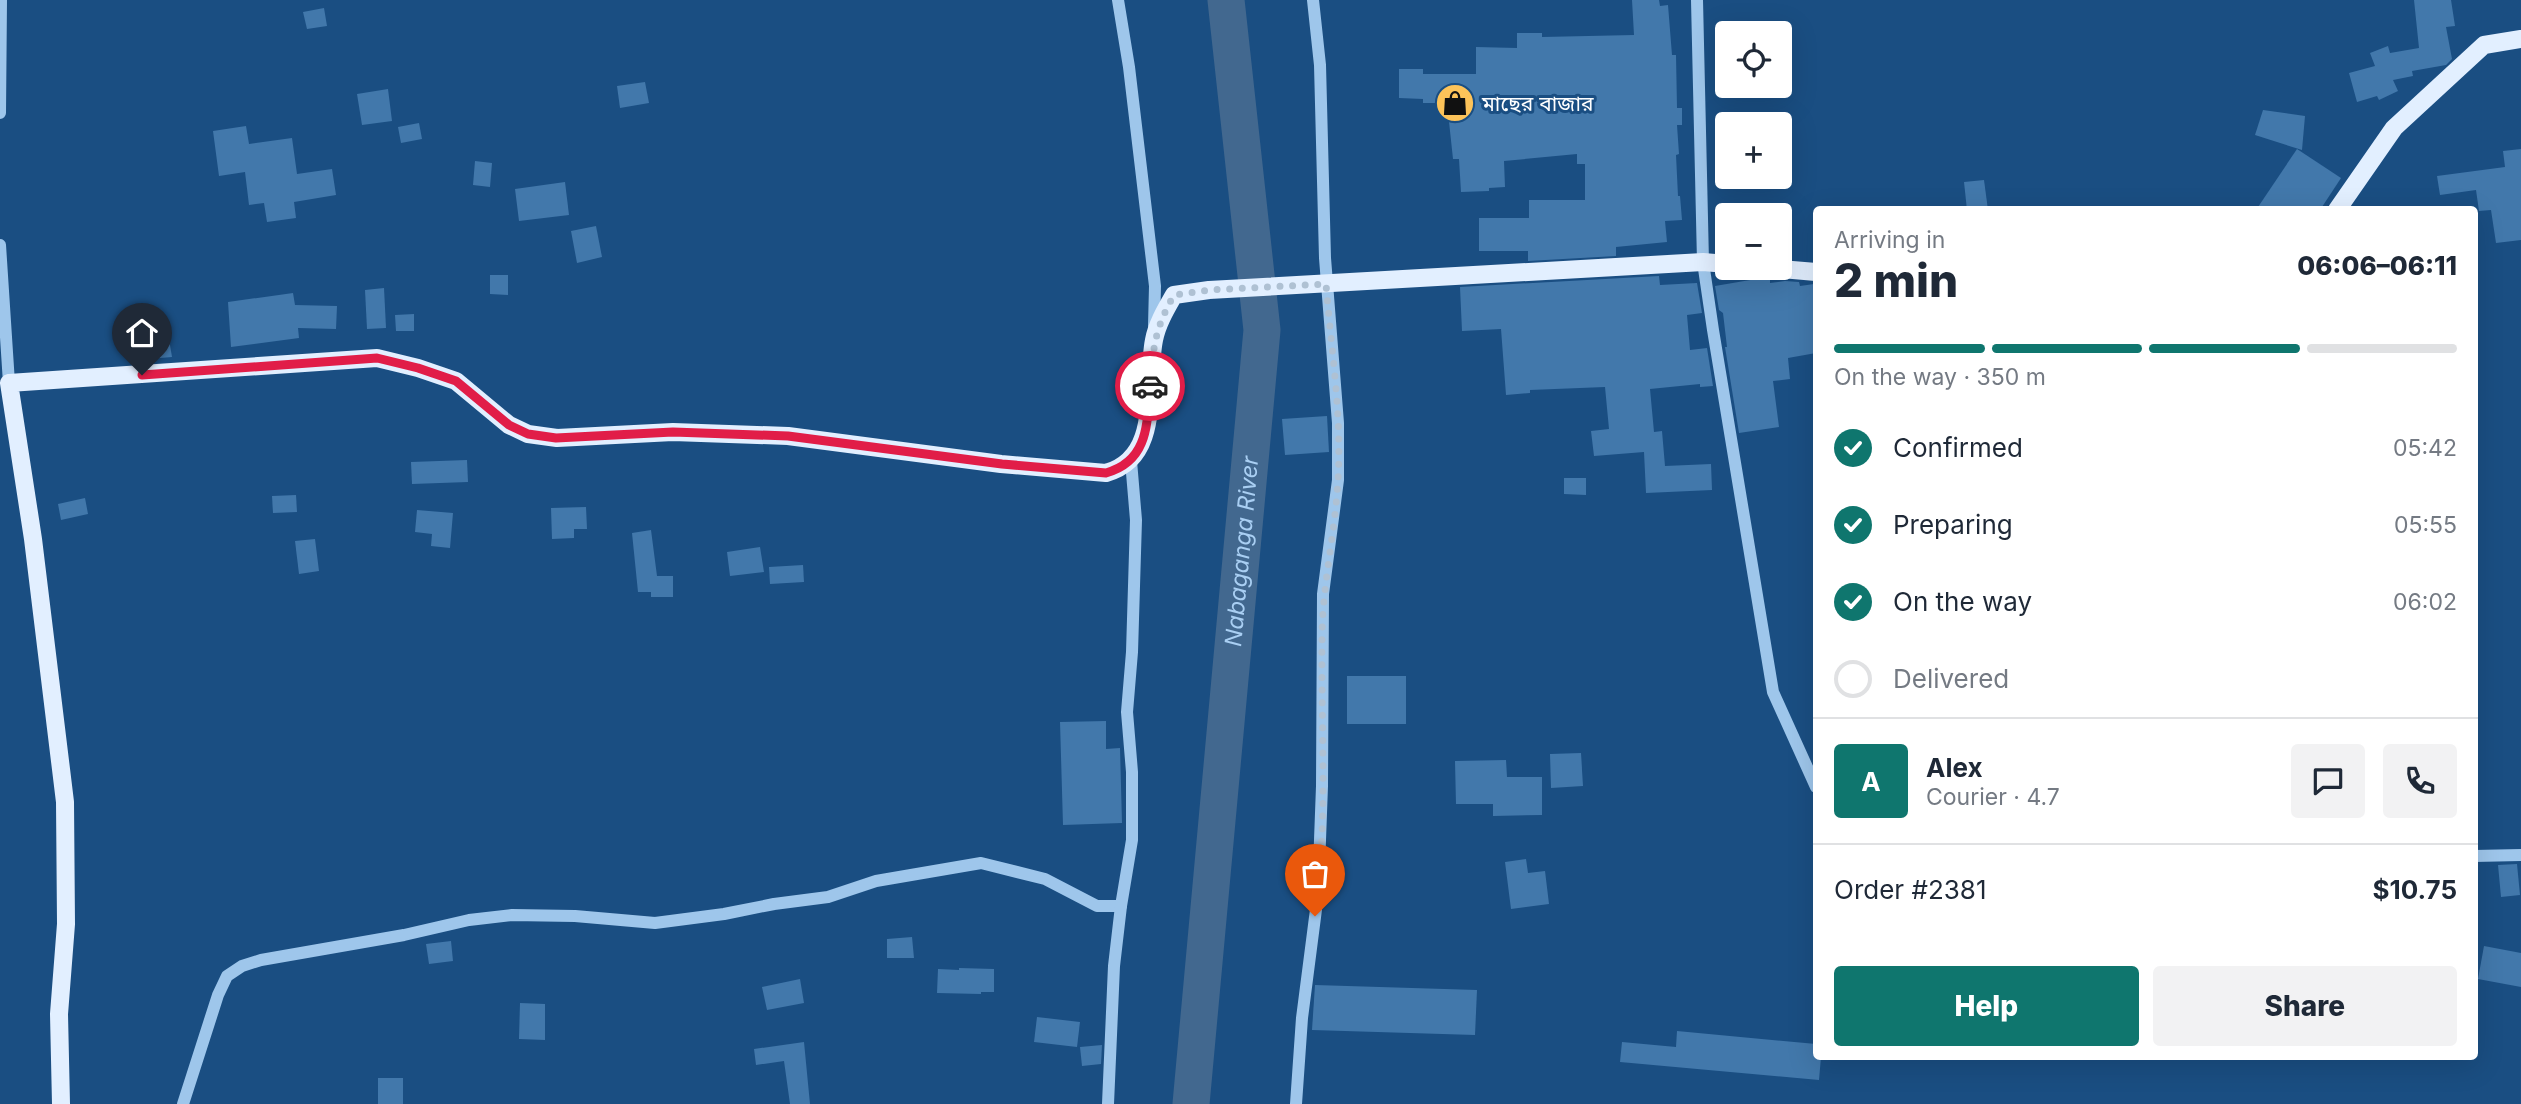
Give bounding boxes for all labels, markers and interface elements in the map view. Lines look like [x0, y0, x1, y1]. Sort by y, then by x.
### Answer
map controls [1715, 21, 1792, 280]
button: locate [1715, 21, 1792, 98]
shop icon: মাছের বাজার [1434, 82, 1476, 124]
place label: মাছের বাজার [1481, 91, 1594, 116]
button: + [1715, 112, 1792, 189]
button: − [1715, 203, 1792, 280]
text: Arriving in [1834, 226, 1945, 254]
text: 06:06–06:11 [2297, 250, 2457, 281]
text: 2 min [1834, 252, 1958, 308]
pin [112, 303, 172, 375]
icon: home [123, 314, 161, 352]
courier [1115, 351, 1185, 421]
text: On the way · 350 m [1834, 363, 2046, 391]
icon: car [1131, 367, 1169, 405]
icon: check [1834, 429, 1872, 467]
text: Confirmed [1893, 432, 2023, 463]
text: 05:42 [2393, 434, 2457, 462]
water label: Nabaganga River [1219, 454, 1264, 648]
icon: check [1834, 506, 1872, 544]
text: Preparing [1893, 509, 2013, 540]
text: 05:55 [2394, 511, 2457, 539]
icon: check [1834, 583, 1872, 621]
text: On the way [1893, 586, 2032, 617]
text: 06:02 [2393, 588, 2457, 616]
text: Delivered [1893, 663, 2009, 694]
button: chat [2291, 744, 2365, 818]
button: phone [2383, 744, 2457, 818]
text: Alex [1926, 752, 1983, 783]
text: A [1861, 766, 1881, 797]
text: Courier · 4.7 [1926, 783, 2060, 811]
pin [1285, 844, 1345, 916]
icon: bag [1296, 855, 1334, 893]
text: Order #2381 [1834, 874, 1986, 905]
text: $10.75 [2372, 874, 2457, 905]
button: Help [1834, 966, 2139, 1046]
button: Share [2153, 966, 2457, 1046]

